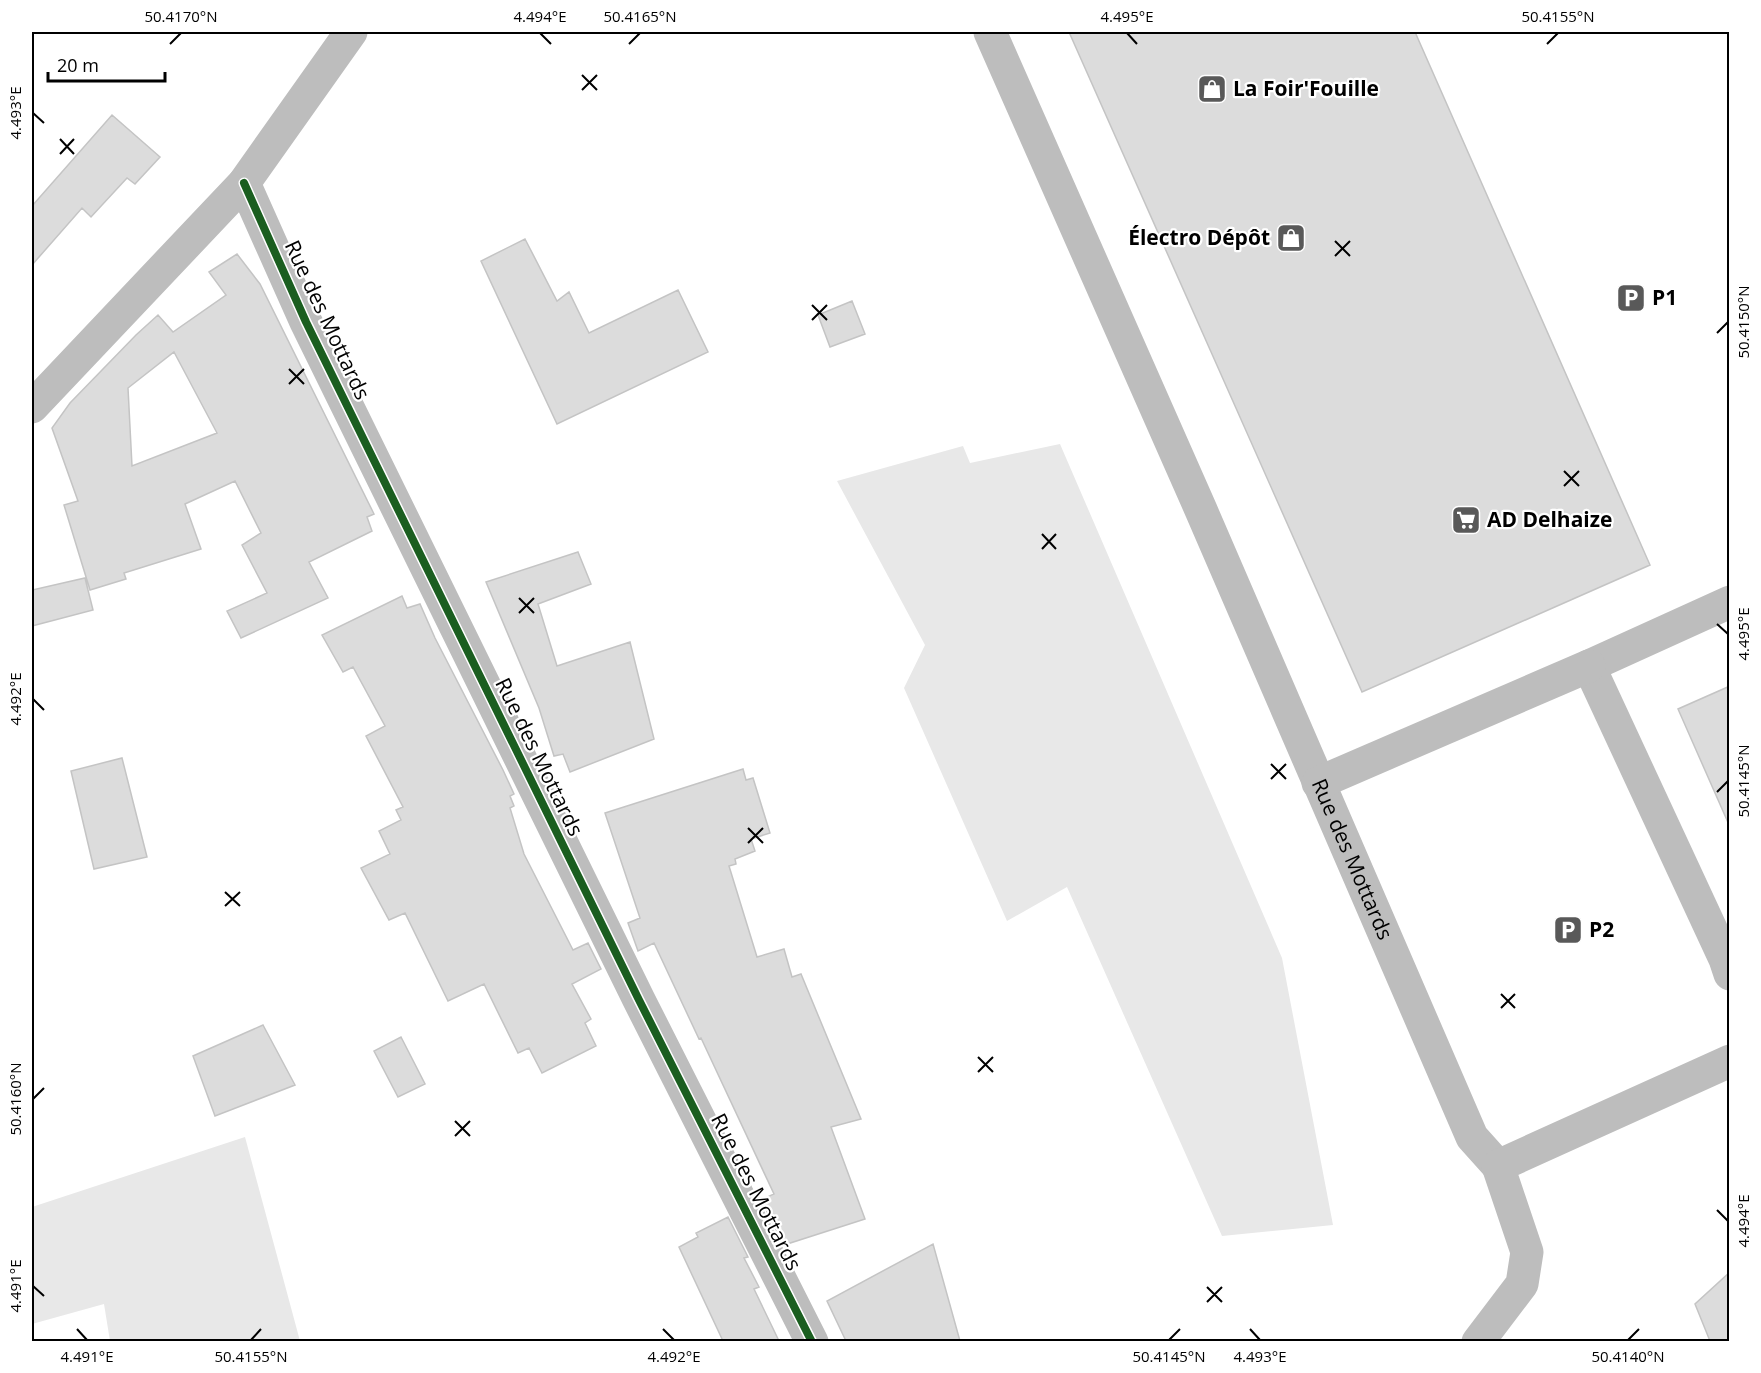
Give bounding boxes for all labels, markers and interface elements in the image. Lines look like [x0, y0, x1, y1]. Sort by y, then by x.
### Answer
text: 50.4170°N [144, 6, 218, 26]
text: 4.494°E [513, 6, 567, 26]
text: 50.4165°N [603, 6, 677, 26]
text: 4.495°E [1100, 6, 1154, 26]
text: 50.4155°N [1521, 6, 1595, 26]
scale bar [48, 45, 165, 83]
text: 20 m [57, 53, 99, 77]
shop icon: La Foir'Fouille [1196, 73, 1228, 105]
place label: La Foir'Fouille [1233, 74, 1379, 102]
text: 4.493°E [5, 86, 25, 140]
shop icon: Électro Dépôt [1275, 222, 1307, 254]
place label: Électro Dépôt [1128, 223, 1270, 251]
street label: Rue des Mottards [279, 235, 377, 404]
parking icon: P1 [1615, 282, 1647, 314]
place label: P1 [1652, 283, 1677, 311]
text: 50.4150°N [1733, 285, 1753, 359]
supermarket icon: AD Delhaize [1450, 504, 1482, 536]
place label: AD Delhaize [1487, 505, 1612, 533]
text: 4.495°E [1733, 607, 1753, 661]
text: 4.492°E [5, 672, 25, 726]
street label: Rue des Mottards [489, 673, 590, 840]
text: 50.4145°N [1733, 744, 1753, 818]
street label: Rue des Mottards [1306, 774, 1400, 944]
parking icon: P2 [1552, 914, 1584, 946]
place label: P2 [1589, 915, 1614, 943]
text: 50.4160°N [5, 1062, 25, 1136]
street label: Rue des Mottards [705, 1108, 809, 1275]
text: 4.494°E [1733, 1194, 1753, 1248]
text: 4.491°E [5, 1259, 25, 1313]
text: 4.491°E [60, 1346, 114, 1366]
text: 50.4155°N [214, 1346, 288, 1366]
text: 4.492°E [647, 1346, 701, 1366]
text: 50.4145°N [1132, 1346, 1206, 1366]
text: 4.493°E [1233, 1346, 1287, 1366]
text: 50.4140°N [1591, 1346, 1665, 1366]

